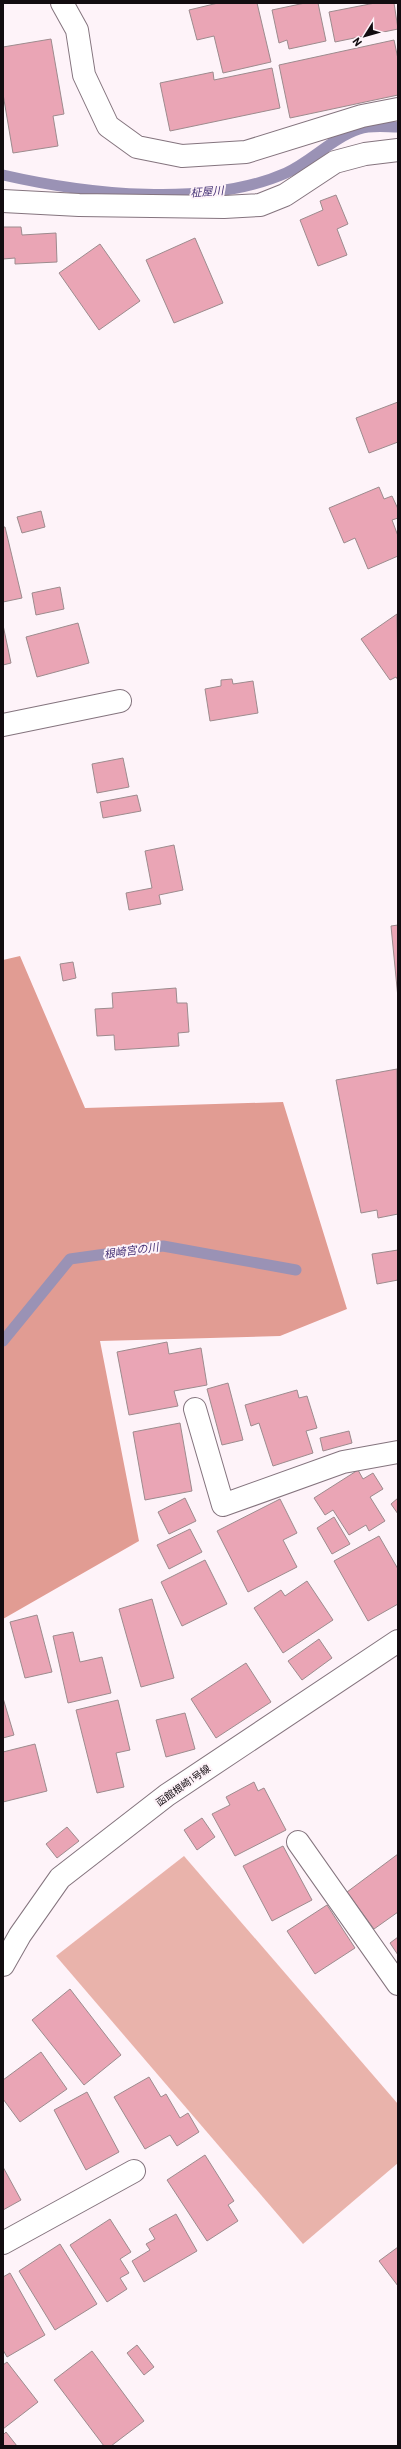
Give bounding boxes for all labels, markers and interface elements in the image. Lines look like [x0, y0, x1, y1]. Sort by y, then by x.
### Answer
north arrow [345, 16, 385, 56]
text: N [349, 35, 364, 49]
water label: 柾屋川 [190, 183, 225, 199]
water label: 根崎宮の川 [103, 1240, 160, 1260]
street label: 函館根崎1号線 [154, 1762, 212, 1808]

